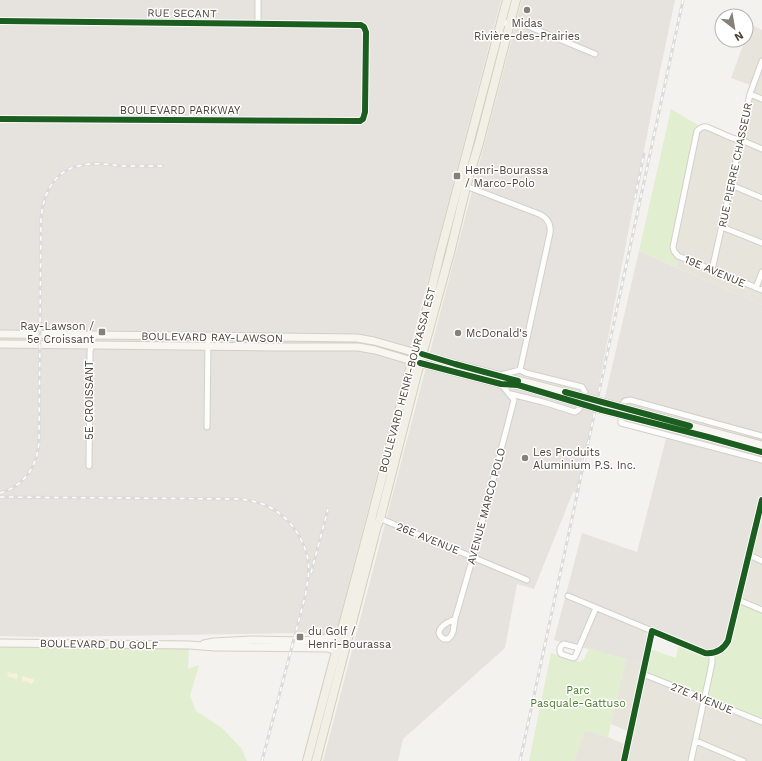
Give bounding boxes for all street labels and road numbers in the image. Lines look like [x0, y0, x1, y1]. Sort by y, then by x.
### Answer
street label: RUE SECANT [147, 6, 217, 21]
street label: RUE PIERRE CHASSEUR [716, 102, 755, 229]
street label: BOULEVARD PARKWAY [120, 104, 241, 117]
street label: 19E AVENUE [682, 253, 747, 290]
street label: BOULEVARD HENRI-BOURASSA EST [376, 286, 439, 474]
street label: BOULEVARD RAY-LAWSON [141, 330, 283, 345]
street label: 5E CROISSANT [83, 360, 96, 440]
street label: AVENUE MARCO POLO [465, 446, 508, 566]
street label: 26E AVENUE [394, 520, 461, 557]
street label: BOULEVARD DU GOLF [40, 637, 159, 652]
street label: 27E AVENUE [669, 680, 735, 717]

